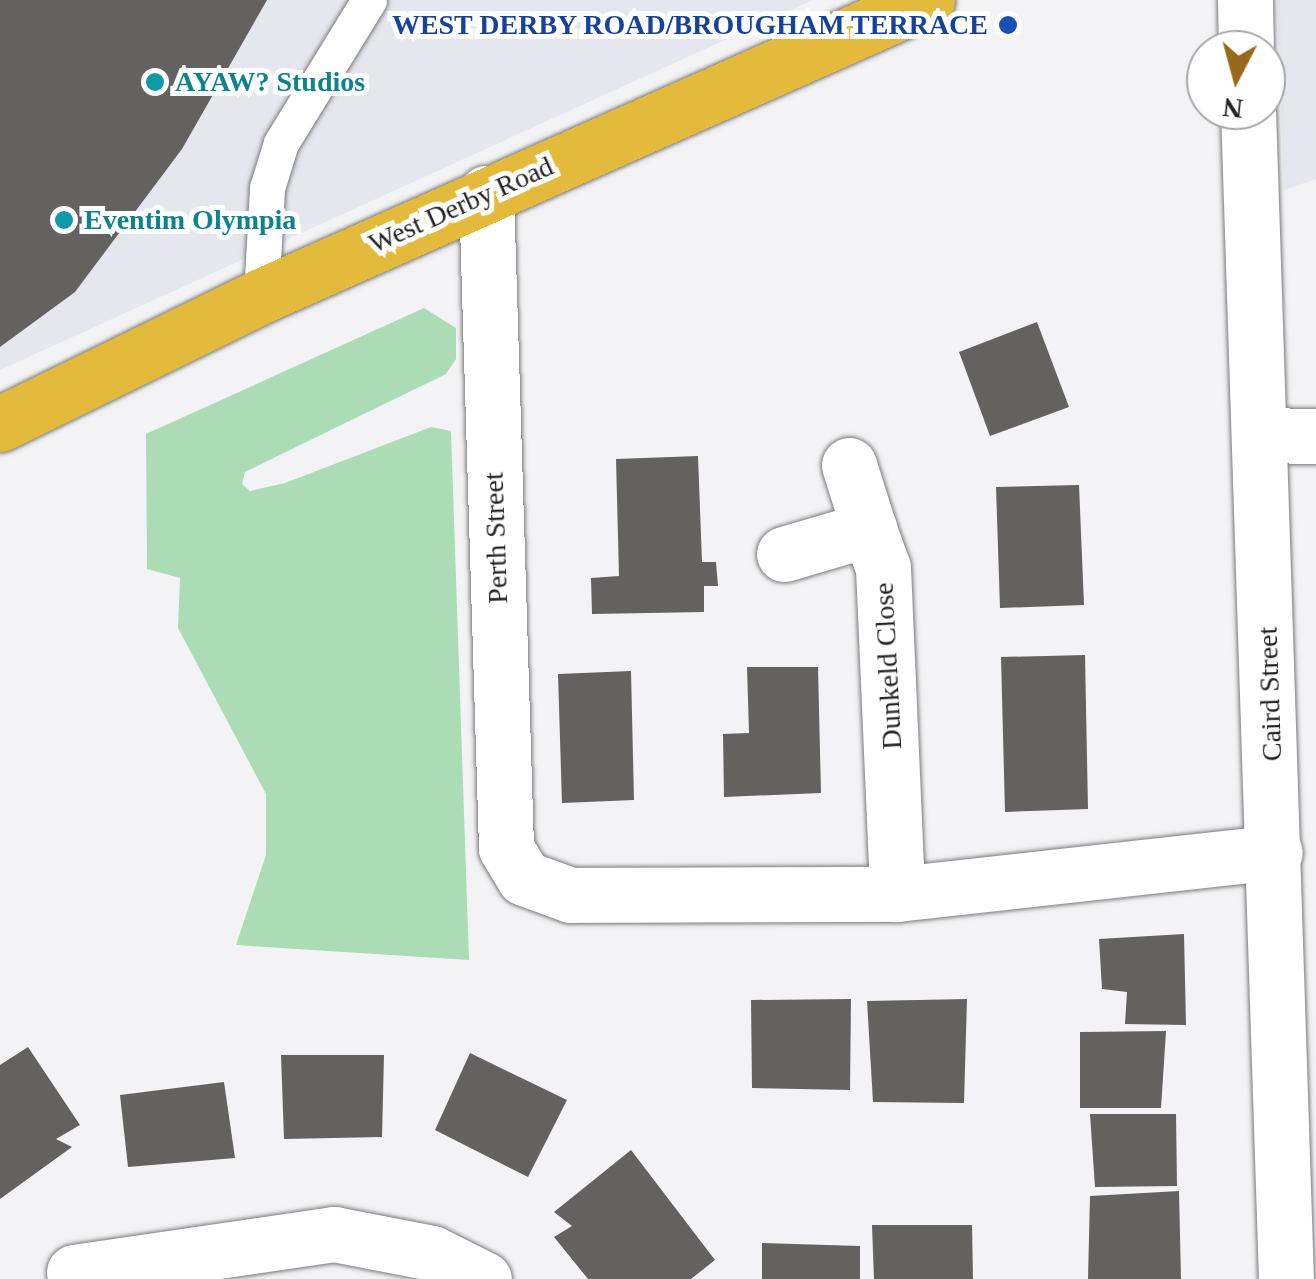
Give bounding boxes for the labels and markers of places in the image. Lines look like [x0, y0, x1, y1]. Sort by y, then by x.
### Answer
place label: WEST DERBY ROAD/BROUGHAM TERRACE [390, 8, 988, 42]
marker: WEST DERBY ROAD/BROUGHAM TERRACE [997, 14, 1019, 36]
place label: AYAW? Studios [175, 65, 365, 99]
marker: AYAW? Studios [144, 71, 166, 93]
place label: Eventim Olympia [84, 203, 296, 237]
marker: Eventim Olympia [53, 209, 75, 231]

